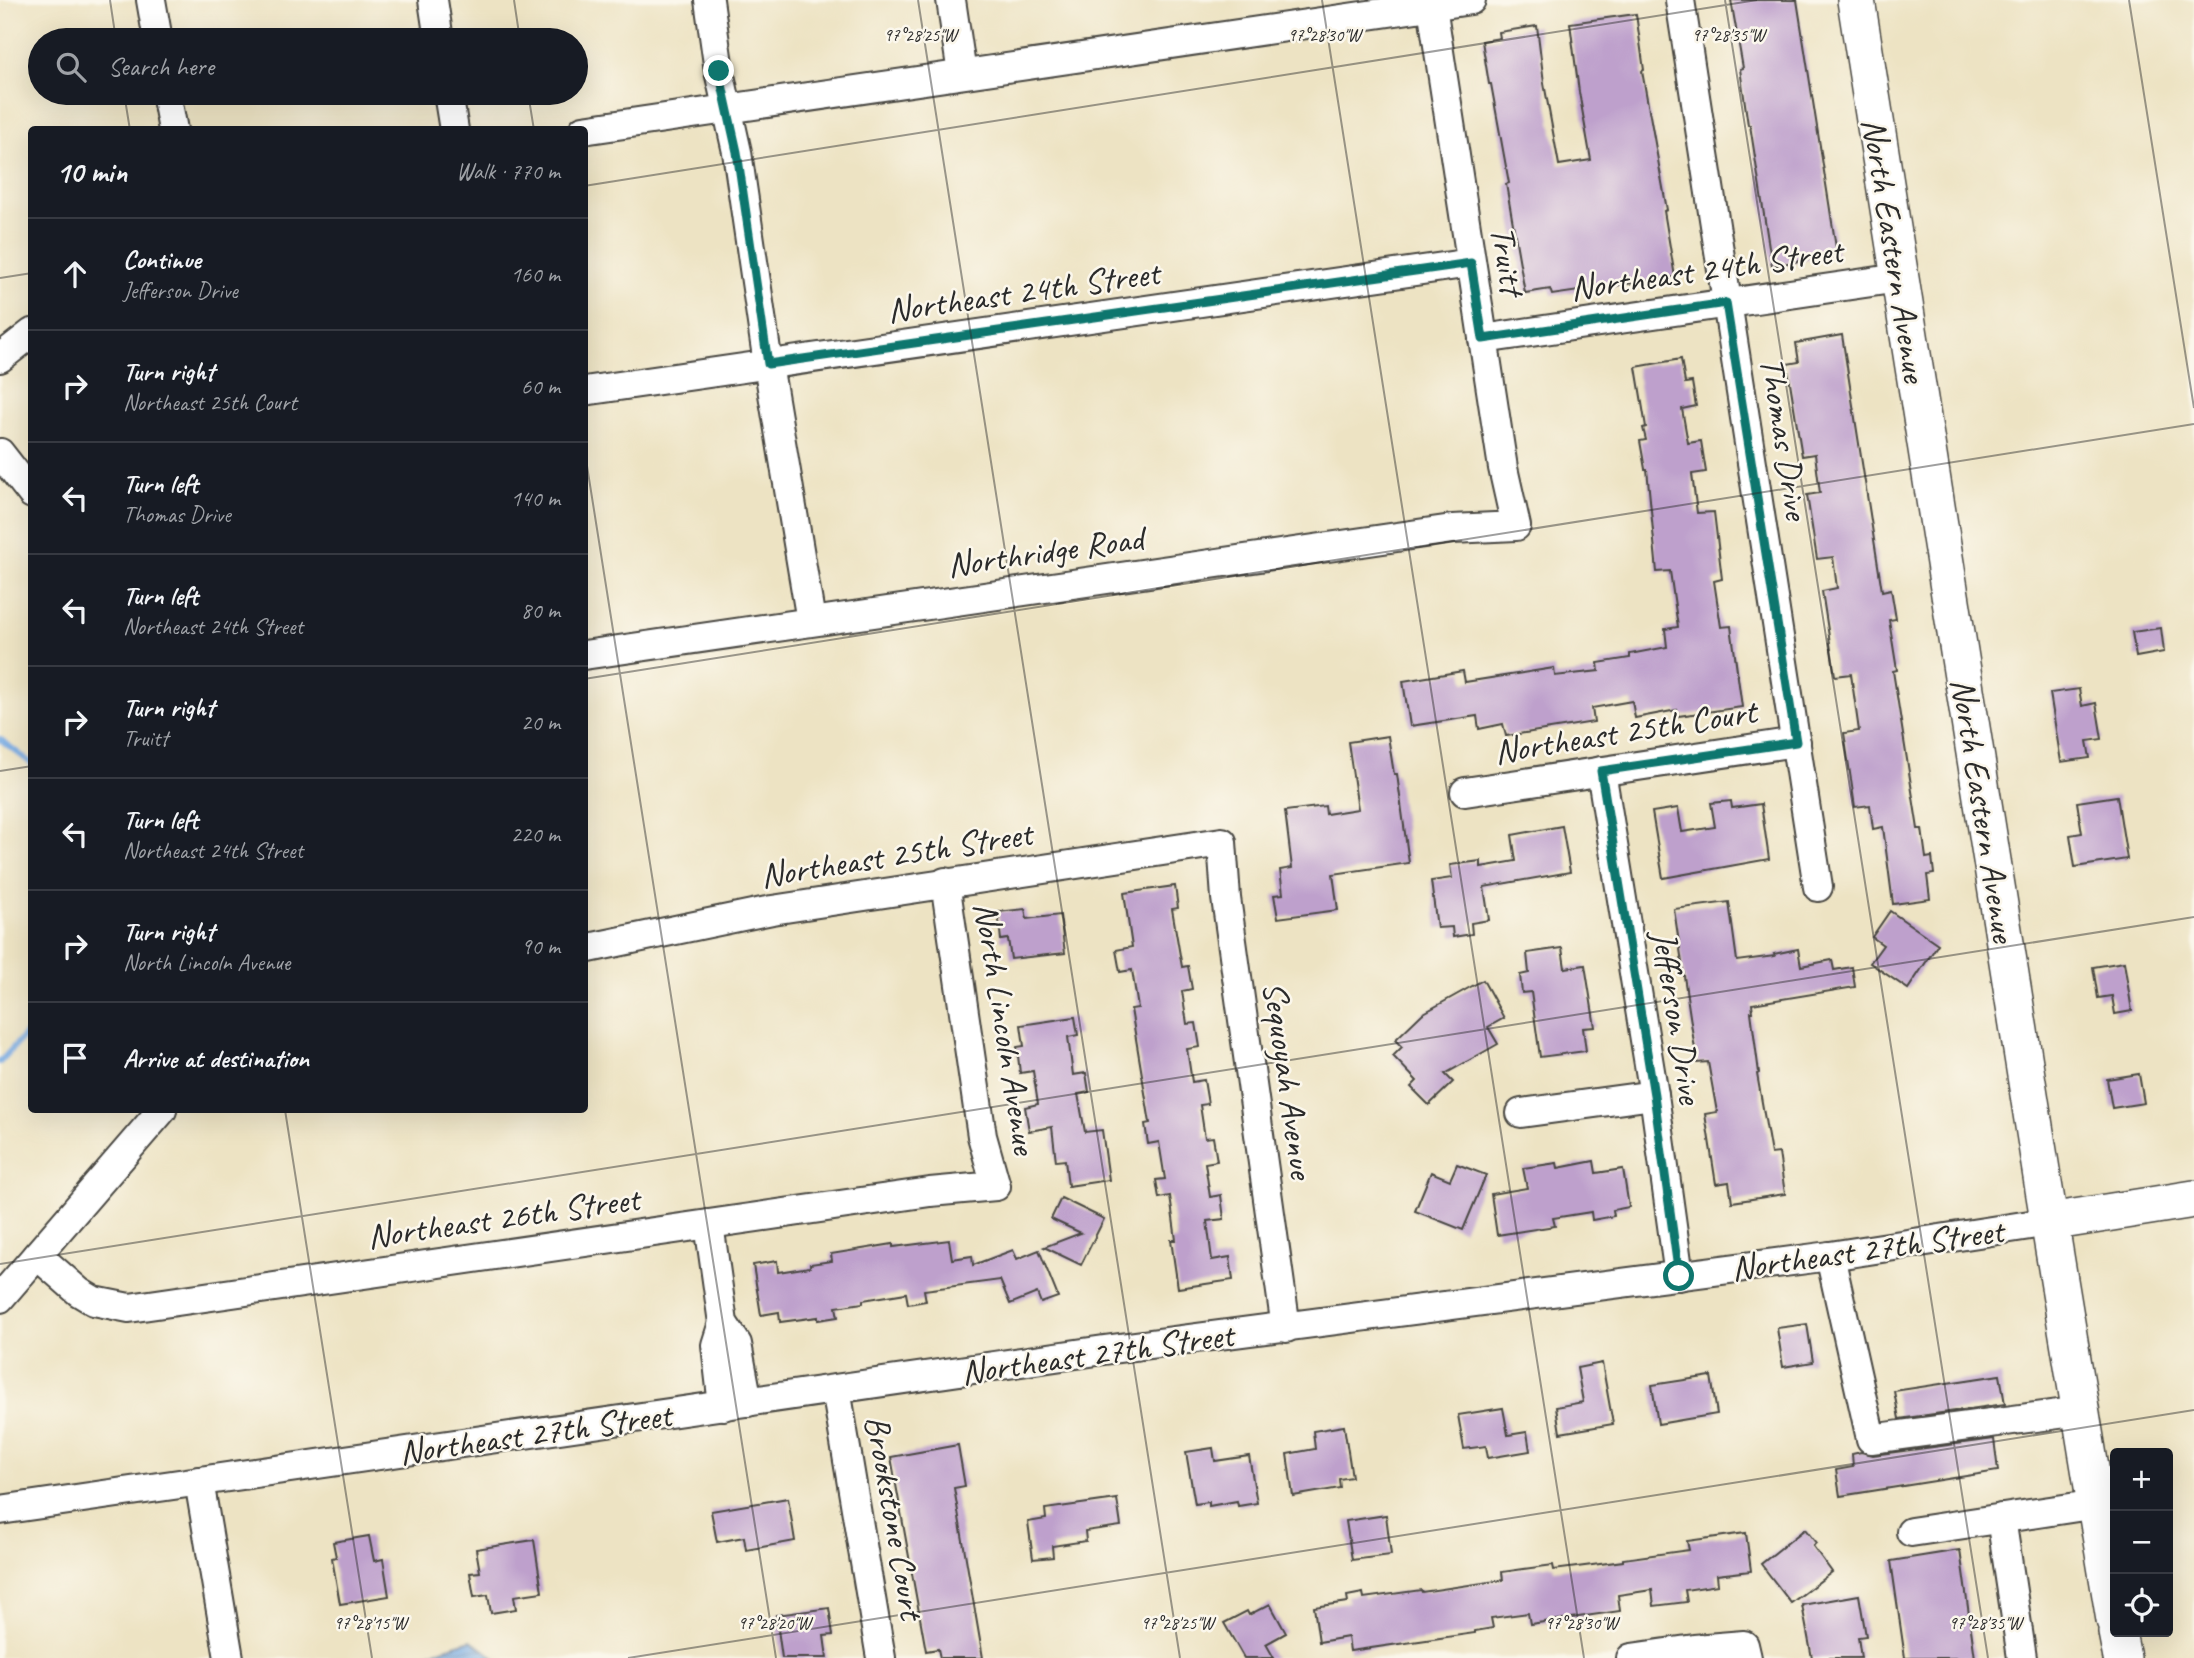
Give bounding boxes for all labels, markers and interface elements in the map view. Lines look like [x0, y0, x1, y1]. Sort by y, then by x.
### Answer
text: 97°28'25"W [883, 24, 960, 46]
text: 97°28'30"W [1287, 24, 1364, 46]
text: 97°28'35"W [1691, 24, 1768, 46]
search box [28, 28, 588, 105]
icon: search [52, 48, 90, 86]
text: Search here [108, 50, 214, 83]
route end [703, 55, 734, 86]
street label: North Eastern Avenue [1851, 115, 1938, 388]
text: 10 min [56, 153, 127, 191]
text: Walk · 770 m [456, 157, 560, 186]
street label: Truitt [1480, 223, 1536, 302]
street label: Northeast 24th Street [1567, 228, 1848, 311]
text: Continue [123, 243, 201, 276]
street label: Northeast 24th Street [884, 250, 1165, 333]
icon: ahead [56, 255, 94, 293]
text: 160 m [511, 260, 560, 289]
text: Jefferson Drive [123, 276, 238, 305]
street label: Thomas Drive [1749, 354, 1820, 525]
text: Turn right [123, 355, 214, 388]
icon: right [56, 367, 94, 405]
text: 60 m [521, 372, 560, 401]
text: Northeast 25th Court [123, 388, 297, 417]
text: Turn left [123, 467, 198, 500]
icon: left [56, 479, 94, 517]
text: 140 m [511, 484, 560, 513]
text: Thomas Drive [123, 500, 231, 529]
street label: Northridge Road [944, 515, 1151, 587]
text: Turn left [123, 579, 198, 612]
icon: left [56, 591, 94, 629]
text: 80 m [521, 596, 560, 625]
text: Northeast 24th Street [123, 612, 303, 641]
street label: North Eastern Avenue [1940, 675, 2027, 948]
street label: Northeast 25th Court [1491, 688, 1763, 774]
text: Turn right [123, 691, 214, 724]
icon: right [56, 703, 94, 741]
text: 20 m [521, 708, 560, 737]
text: Truitt [123, 724, 168, 753]
text: Turn left [123, 803, 198, 836]
street label: Northeast 25th Street [757, 810, 1038, 898]
icon: left [56, 815, 94, 853]
text: 220 m [511, 820, 560, 849]
text: Northeast 24th Street [123, 836, 303, 865]
street label: North Lincoln Avenue [963, 899, 1048, 1160]
text: Turn right [123, 915, 214, 948]
street label: Jefferson Drive [1641, 925, 1714, 1109]
icon: right [56, 927, 94, 965]
text: 90 m [521, 932, 560, 961]
text: North Lincoln Avenue [123, 948, 290, 977]
street label: Sequoyah Avenue [1252, 979, 1325, 1184]
icon: arrive [56, 1039, 94, 1077]
text: Arrive at destination [123, 1042, 309, 1075]
street label: Northeast 26th Street [364, 1176, 645, 1259]
street label: Northeast 27th Street [1728, 1208, 2009, 1291]
route start [1663, 1260, 1694, 1291]
street label: Northeast 27th Street [958, 1312, 1239, 1395]
street label: Northeast 27th Street [396, 1392, 677, 1475]
street label: Brookstone Court [854, 1412, 935, 1626]
map controls [2110, 1448, 2173, 1637]
button: + [2110, 1448, 2173, 1511]
button: − [2110, 1511, 2173, 1574]
button: locate [2110, 1574, 2173, 1637]
text: 97°28'15"W [333, 1612, 410, 1634]
text: 97°28'20"W [737, 1612, 814, 1634]
text: 97°28'25"W [1140, 1612, 1217, 1634]
text: 97°28'30"W [1544, 1612, 1621, 1634]
text: 97°28'35"W [1948, 1612, 2025, 1634]

